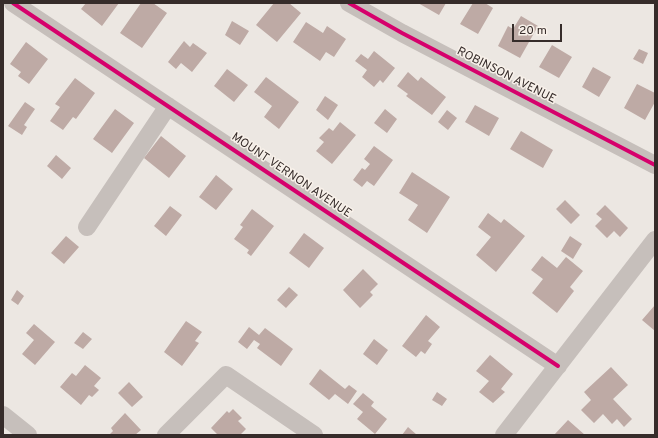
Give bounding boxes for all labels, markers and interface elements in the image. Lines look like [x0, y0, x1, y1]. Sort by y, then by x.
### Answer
scale bar [514, 16, 564, 42]
text: 20 m [519, 23, 547, 39]
street label: ROBINSON AVENUE [454, 45, 558, 107]
street label: MOUNT VERNON AVENUE [228, 130, 354, 222]

